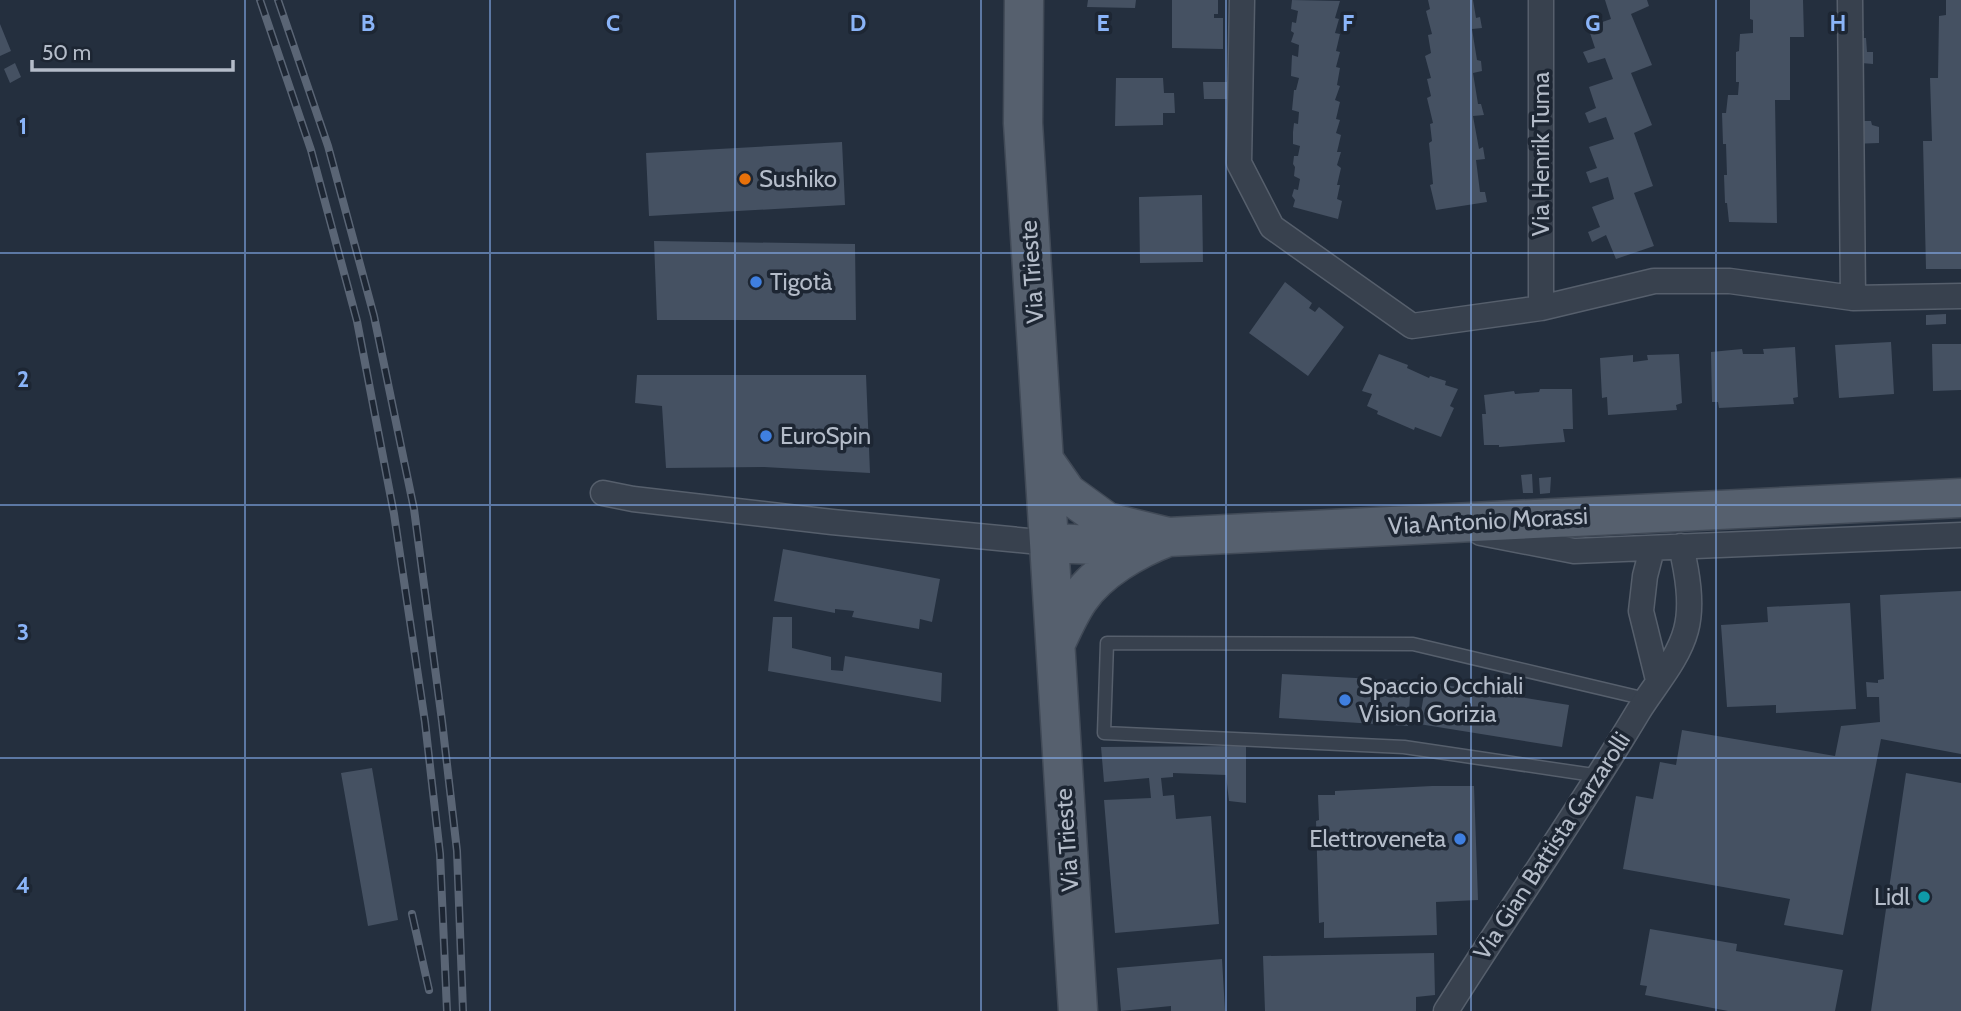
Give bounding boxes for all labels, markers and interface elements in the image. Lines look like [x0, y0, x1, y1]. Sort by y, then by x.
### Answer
text: B [361, 9, 375, 37]
text: C [606, 9, 620, 37]
text: D [850, 9, 866, 37]
text: E [1096, 9, 1110, 37]
text: F [1342, 9, 1354, 37]
text: G [1585, 9, 1601, 37]
text: H [1830, 9, 1846, 37]
scale bar [32, 28, 233, 72]
text: 50 m [42, 40, 91, 65]
street label: Via Henrik Tuma [1526, 71, 1555, 236]
text: 1 [19, 112, 27, 140]
place label: Sushiko [759, 164, 837, 193]
marker: Sushiko [737, 171, 753, 187]
street label: Via Trieste [1013, 219, 1050, 325]
place label: Tigotà [770, 267, 833, 296]
marker: Tigotà [748, 274, 764, 290]
text: 2 [17, 365, 29, 393]
place label: EuroSpin [780, 421, 871, 450]
marker: EuroSpin [758, 428, 774, 444]
street label: Via Antonio Morassi [1387, 501, 1589, 540]
text: 3 [17, 618, 29, 646]
place label: Spaccio Occhiali Vision Gorizia [1359, 671, 1523, 728]
marker: Spaccio Occhiali Vision Gorizia [1337, 692, 1353, 708]
street label: Via Gian Battista Garzarolli [1467, 726, 1636, 965]
street label: Via Trieste [1048, 787, 1085, 893]
place label: Elettroveneta [1309, 824, 1446, 853]
marker: Elettroveneta [1452, 831, 1468, 847]
text: 4 [16, 871, 30, 899]
place label: Lidl [1874, 882, 1910, 911]
marker: Lidl [1916, 889, 1932, 905]

